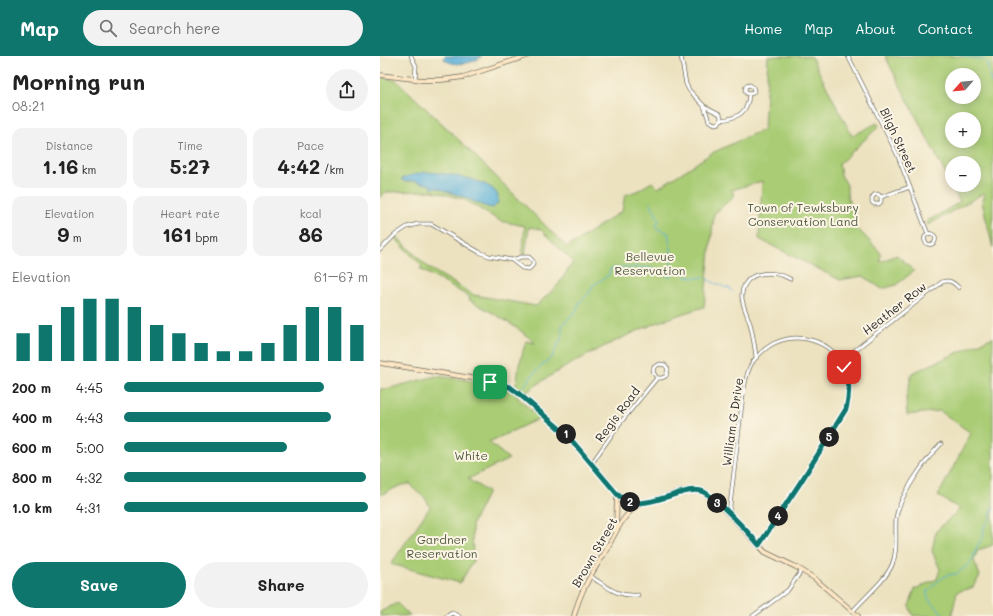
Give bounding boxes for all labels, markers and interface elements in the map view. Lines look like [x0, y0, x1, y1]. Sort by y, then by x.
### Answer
search box [83, 10, 363, 46]
text: Map [20, 16, 59, 41]
icon: search [97, 17, 119, 39]
text: Search here [129, 18, 220, 38]
text: Home [744, 19, 782, 38]
text: Map [804, 19, 833, 38]
text: About [855, 19, 896, 38]
text: Contact [918, 19, 973, 38]
text: Morning run [12, 67, 145, 96]
north arrow [945, 68, 981, 104]
map controls [945, 68, 981, 192]
button: share [326, 69, 368, 111]
text: 08:21 [12, 97, 45, 114]
street label: Bligh Street [877, 105, 921, 175]
button: + [945, 112, 981, 148]
text: Distance [46, 138, 93, 153]
text: Time [177, 138, 203, 153]
text: Pace [297, 138, 324, 153]
text: 1.16 [42, 153, 78, 179]
text: 5:27 [170, 153, 210, 179]
text: 4:42 [277, 153, 320, 179]
button: − [945, 156, 981, 192]
text: km [78, 162, 96, 177]
text: /km [320, 162, 344, 177]
park label: Town of Tewksbury Conservation Land [747, 199, 859, 229]
text: Elevation [45, 206, 94, 221]
text: Heart rate [160, 206, 220, 221]
text: kcal [300, 206, 322, 221]
text: 9 [57, 221, 69, 247]
text: 161 [162, 221, 192, 247]
text: 86 [298, 221, 323, 247]
text: m [69, 230, 81, 245]
text: bpm [192, 230, 218, 245]
park label: Bellevue Reservation [615, 248, 685, 278]
text: Elevation [12, 268, 70, 285]
text: 61–67 m [314, 268, 368, 285]
street label: Heather Row [859, 278, 929, 338]
pin [827, 350, 861, 384]
icon: check [833, 356, 855, 378]
pin [473, 365, 507, 399]
icon: arrive [479, 371, 501, 393]
street label: William G Drive [718, 377, 746, 467]
text: 200 m [12, 379, 51, 396]
text: 4:45 [76, 379, 103, 396]
street label: Regis Road [591, 383, 643, 445]
text: 400 m [12, 409, 52, 426]
text: 4:43 [76, 409, 103, 426]
pin: 1 [556, 424, 576, 444]
text: 1 [564, 426, 568, 441]
pin: 5 [819, 427, 839, 447]
text: 5 [826, 429, 832, 444]
text: 600 m [12, 439, 52, 456]
text: 5:00 [76, 439, 104, 456]
park label: White [454, 447, 488, 463]
text: 800 m [12, 469, 52, 486]
text: 4:32 [76, 469, 103, 486]
pin: 2 [620, 492, 640, 512]
pin: 3 [707, 493, 727, 513]
text: 2 [627, 494, 633, 509]
text: 3 [714, 495, 720, 510]
text: 1.0 km [12, 499, 52, 516]
text: 4:31 [76, 499, 101, 516]
pin: 4 [768, 506, 788, 526]
text: 4 [775, 508, 781, 523]
street label: Brown Street [567, 514, 621, 590]
park label: Gardner Reservation [407, 531, 477, 561]
button: Save [12, 562, 186, 608]
button: Share [194, 562, 368, 608]

